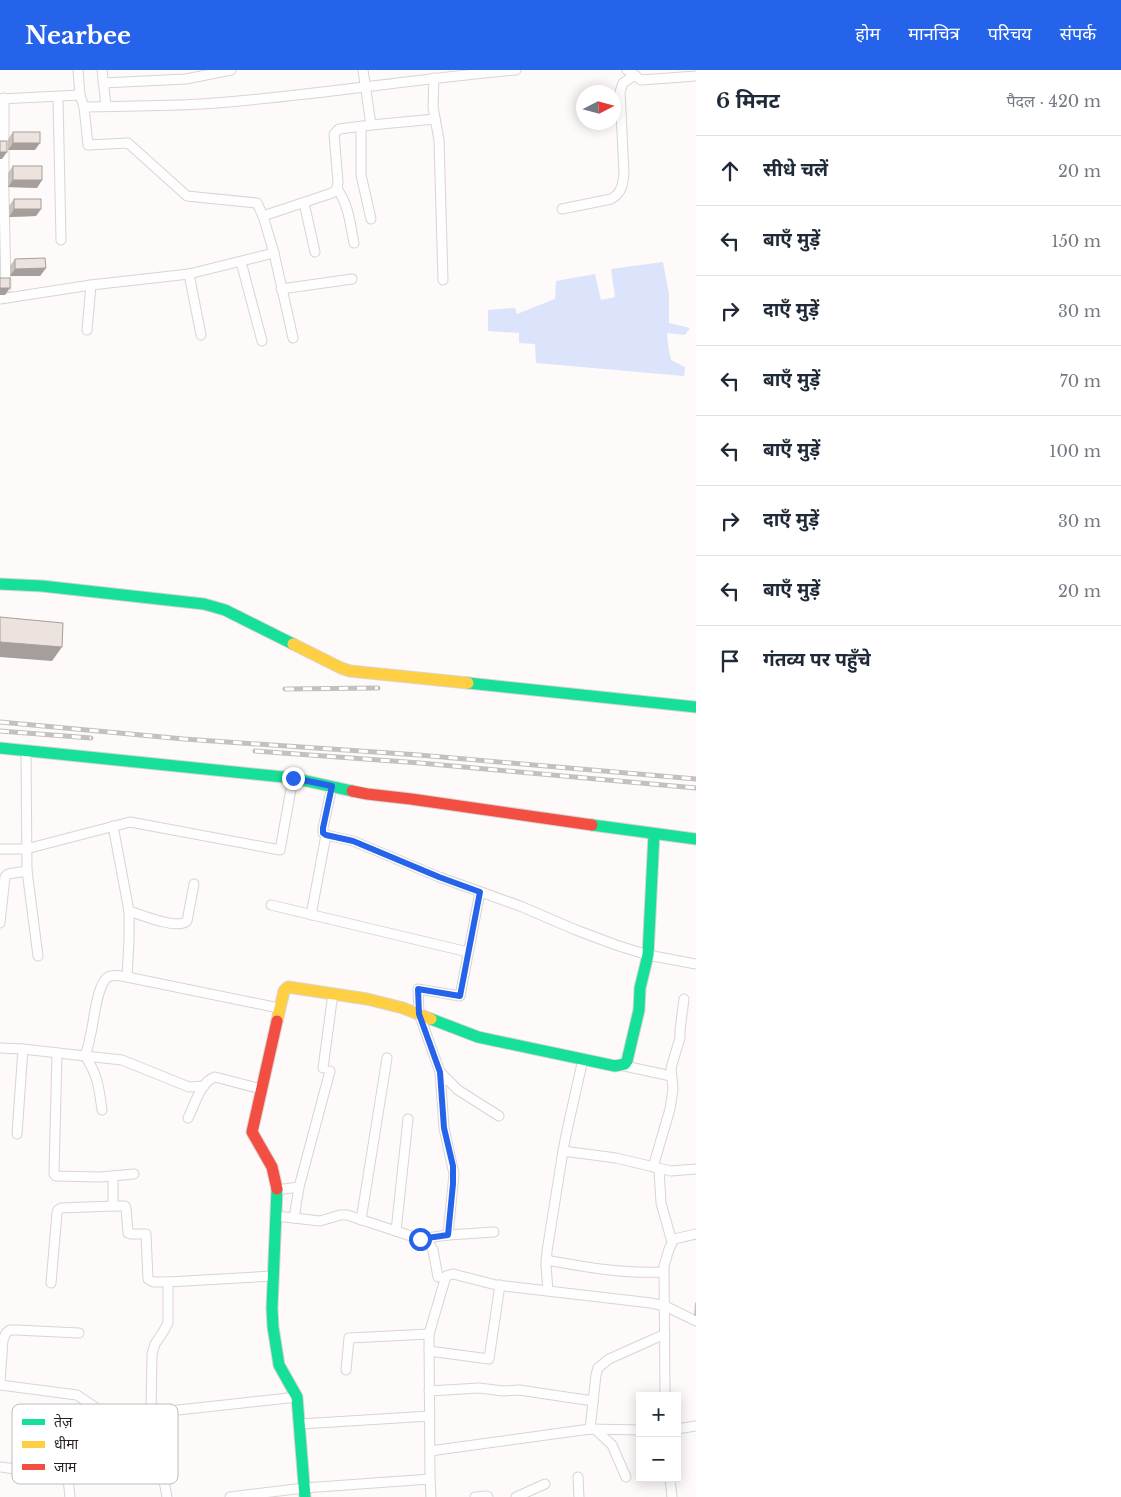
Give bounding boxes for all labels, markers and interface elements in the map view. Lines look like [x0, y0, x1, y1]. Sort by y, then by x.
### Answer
text: Nearbee [25, 21, 131, 50]
text: होम [855, 23, 880, 45]
text: मानचित्र [908, 23, 960, 45]
text: परिचय [988, 23, 1032, 45]
text: संपर्क [1060, 23, 1096, 45]
north arrow [576, 85, 621, 130]
text: 6 मिनट [716, 88, 780, 114]
text: पैदल · 420 m [1006, 91, 1101, 111]
icon: ahead [716, 157, 744, 185]
text: सीधे चलें [763, 158, 828, 181]
text: 20 m [1058, 161, 1101, 181]
icon: left [716, 227, 744, 255]
text: बाएँ मुड़ें [763, 228, 820, 251]
text: 150 m [1052, 231, 1101, 251]
icon: right [716, 297, 744, 325]
text: दाएँ मुड़ें [763, 298, 819, 321]
text: 30 m [1058, 301, 1101, 321]
icon: left [716, 367, 744, 395]
text: बाएँ मुड़ें [763, 368, 820, 391]
text: 70 m [1060, 371, 1101, 391]
icon: left [716, 437, 744, 465]
text: बाएँ मुड़ें [763, 438, 820, 461]
text: 100 m [1049, 441, 1101, 461]
icon: right [716, 507, 744, 535]
text: दाएँ मुड़ें [763, 508, 819, 531]
text: 30 m [1058, 511, 1101, 531]
icon: left [716, 577, 744, 605]
text: बाएँ मुड़ें [763, 578, 820, 601]
text: 20 m [1058, 581, 1101, 601]
icon: arrive [716, 647, 744, 675]
text: गंतव्य पर पहुँचे [763, 648, 871, 671]
route end [282, 767, 305, 790]
route start [409, 1228, 432, 1251]
map controls [636, 1392, 681, 1482]
button: + [636, 1392, 681, 1437]
legend [12, 1404, 178, 1484]
text: तेज़ [54, 1413, 73, 1431]
text: धीमा [54, 1435, 79, 1453]
button: − [636, 1437, 681, 1482]
text: जाम [54, 1458, 77, 1476]

